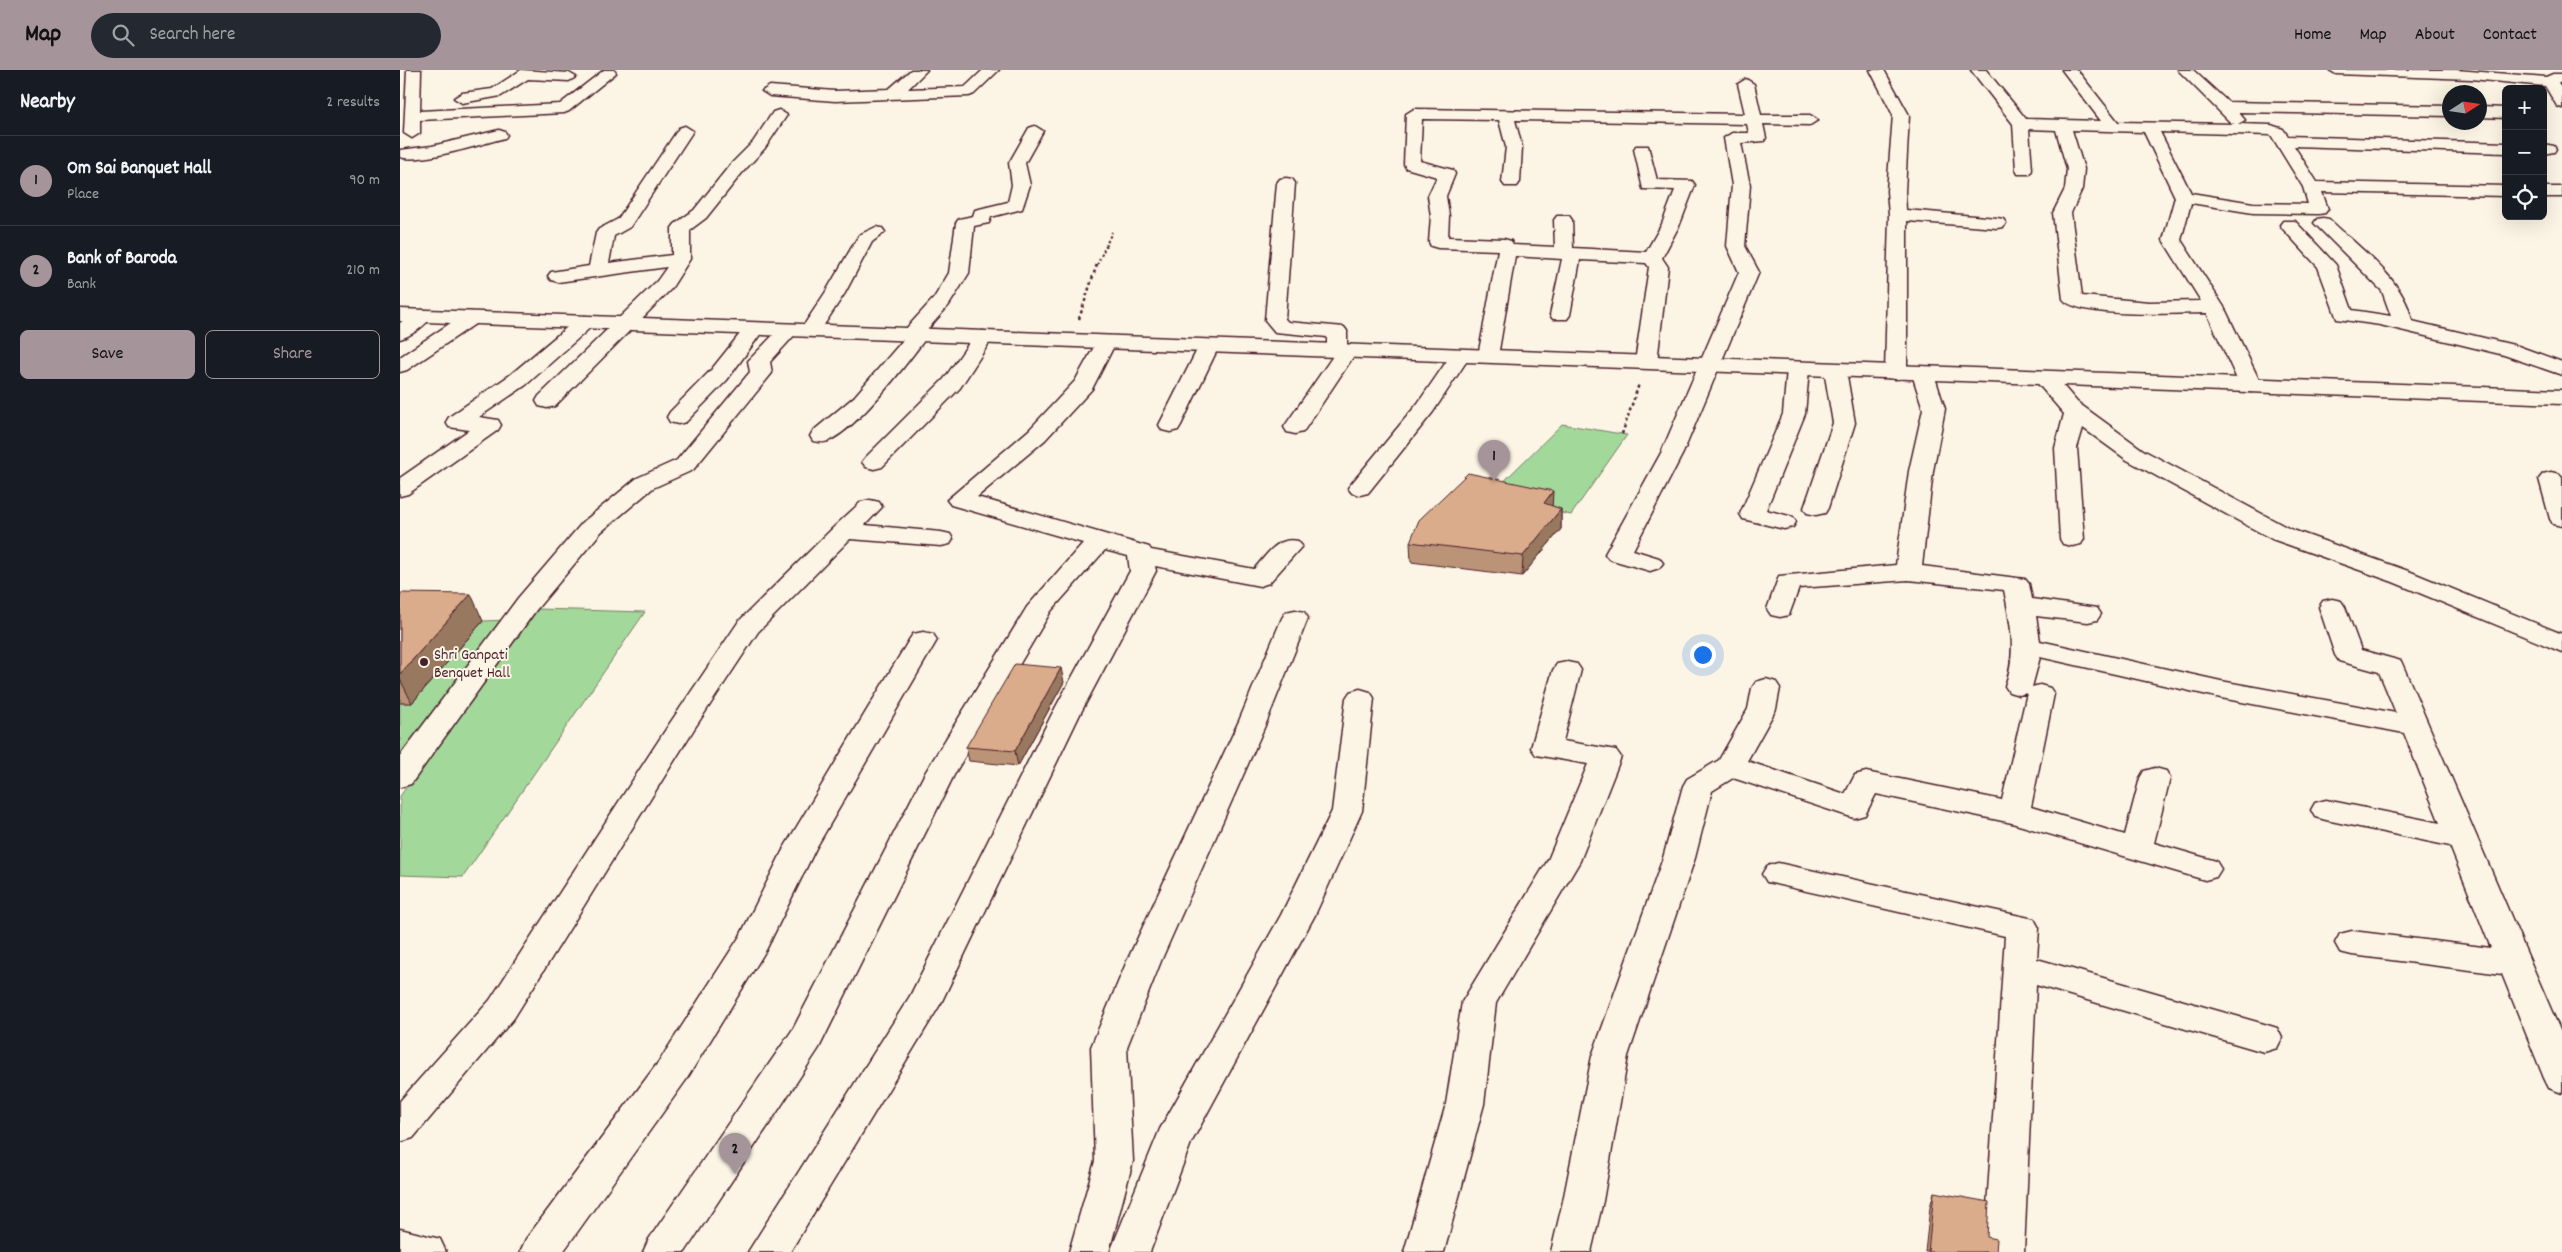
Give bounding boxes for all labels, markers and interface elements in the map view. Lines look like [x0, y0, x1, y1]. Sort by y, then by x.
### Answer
search box [91, 13, 441, 58]
text: Map [25, 18, 61, 52]
icon: search [109, 21, 137, 49]
text: Search here [149, 22, 235, 49]
text: Home [2294, 23, 2331, 48]
text: Map [2359, 23, 2387, 48]
text: About [2415, 23, 2455, 48]
text: Contact [2483, 23, 2537, 48]
north arrow [2442, 85, 2487, 130]
map controls [2502, 85, 2547, 220]
button: + [2502, 85, 2547, 130]
text: Nearby [20, 88, 75, 118]
text: 2 results [326, 91, 380, 114]
button: − [2502, 130, 2547, 175]
text: Om Sai Banquet Hall [67, 156, 211, 183]
text: 1 [34, 169, 38, 192]
text: 90 m [349, 169, 380, 192]
button: locate [2502, 175, 2547, 220]
text: Place [67, 183, 99, 206]
text: Bank of Baroda [67, 246, 177, 273]
text: 2 [33, 259, 40, 282]
text: 210 m [346, 259, 380, 282]
text: Bank [67, 273, 96, 296]
button: Save [20, 330, 195, 379]
button: Share [205, 330, 380, 379]
pin: 1 [1478, 440, 1510, 481]
your location [1690, 642, 1716, 668]
place label: Shri Ganpati Benquet Hall [434, 644, 510, 685]
marker: Shri Ganpati Benquet Hall [418, 656, 430, 668]
pin: 2 [719, 1133, 751, 1174]

